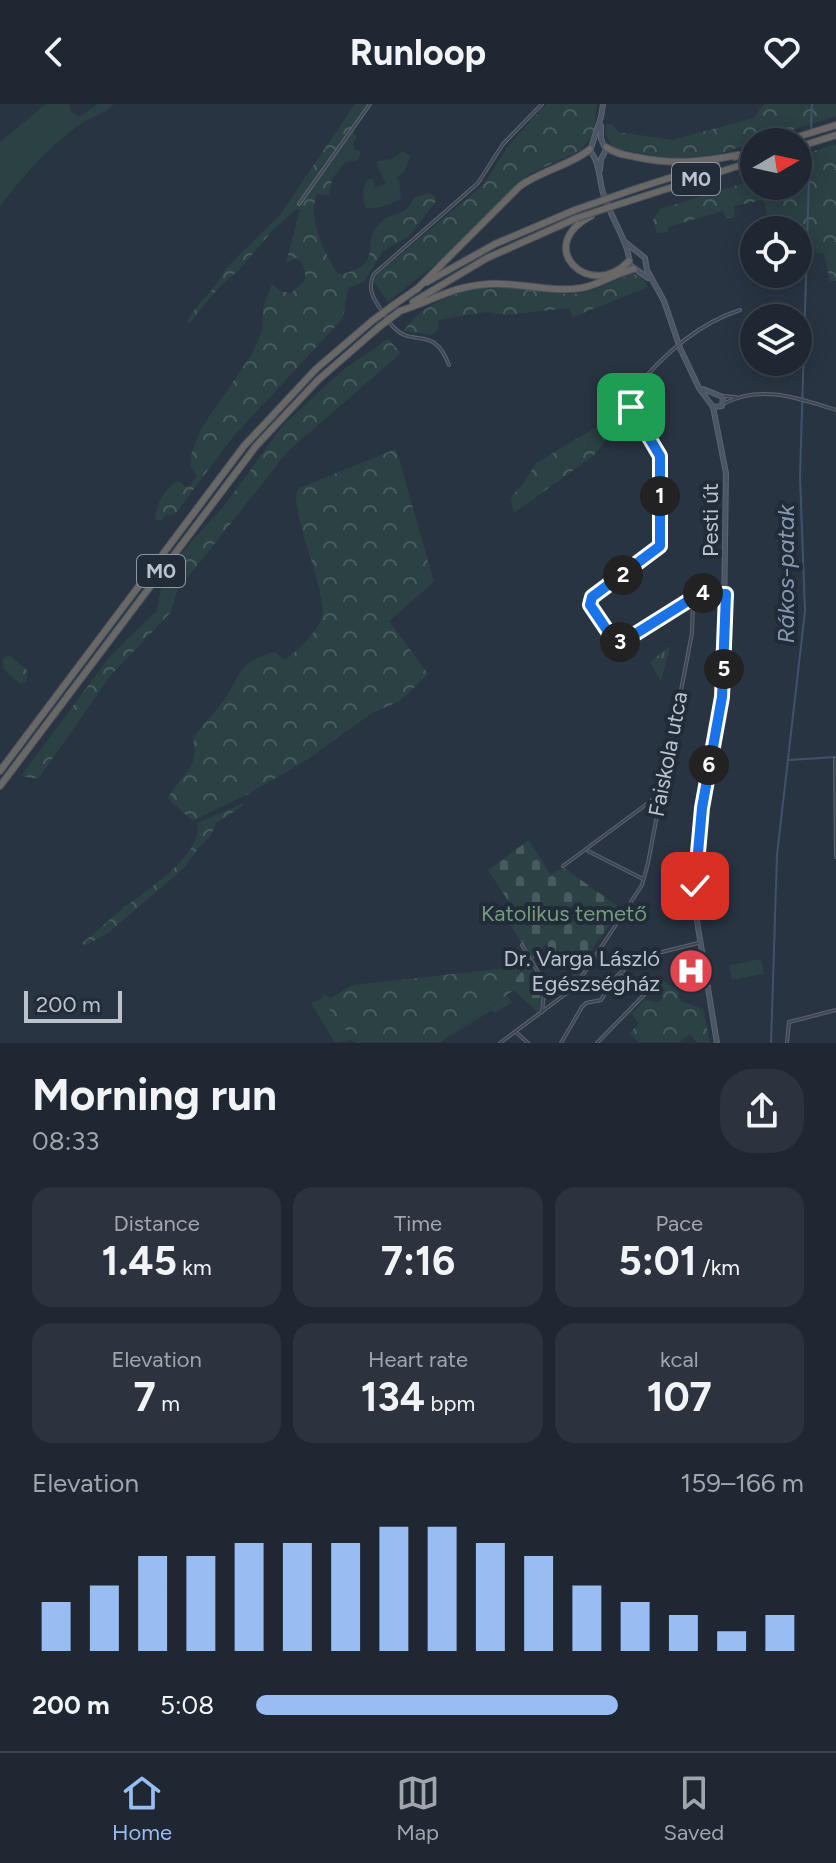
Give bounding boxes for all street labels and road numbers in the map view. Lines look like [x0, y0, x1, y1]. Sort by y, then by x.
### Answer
road number: M0 [672, 163, 720, 195]
street label: Pesti út [697, 483, 724, 557]
road number: M0 [137, 555, 185, 587]
street label: Faiskola utca [643, 689, 693, 819]

